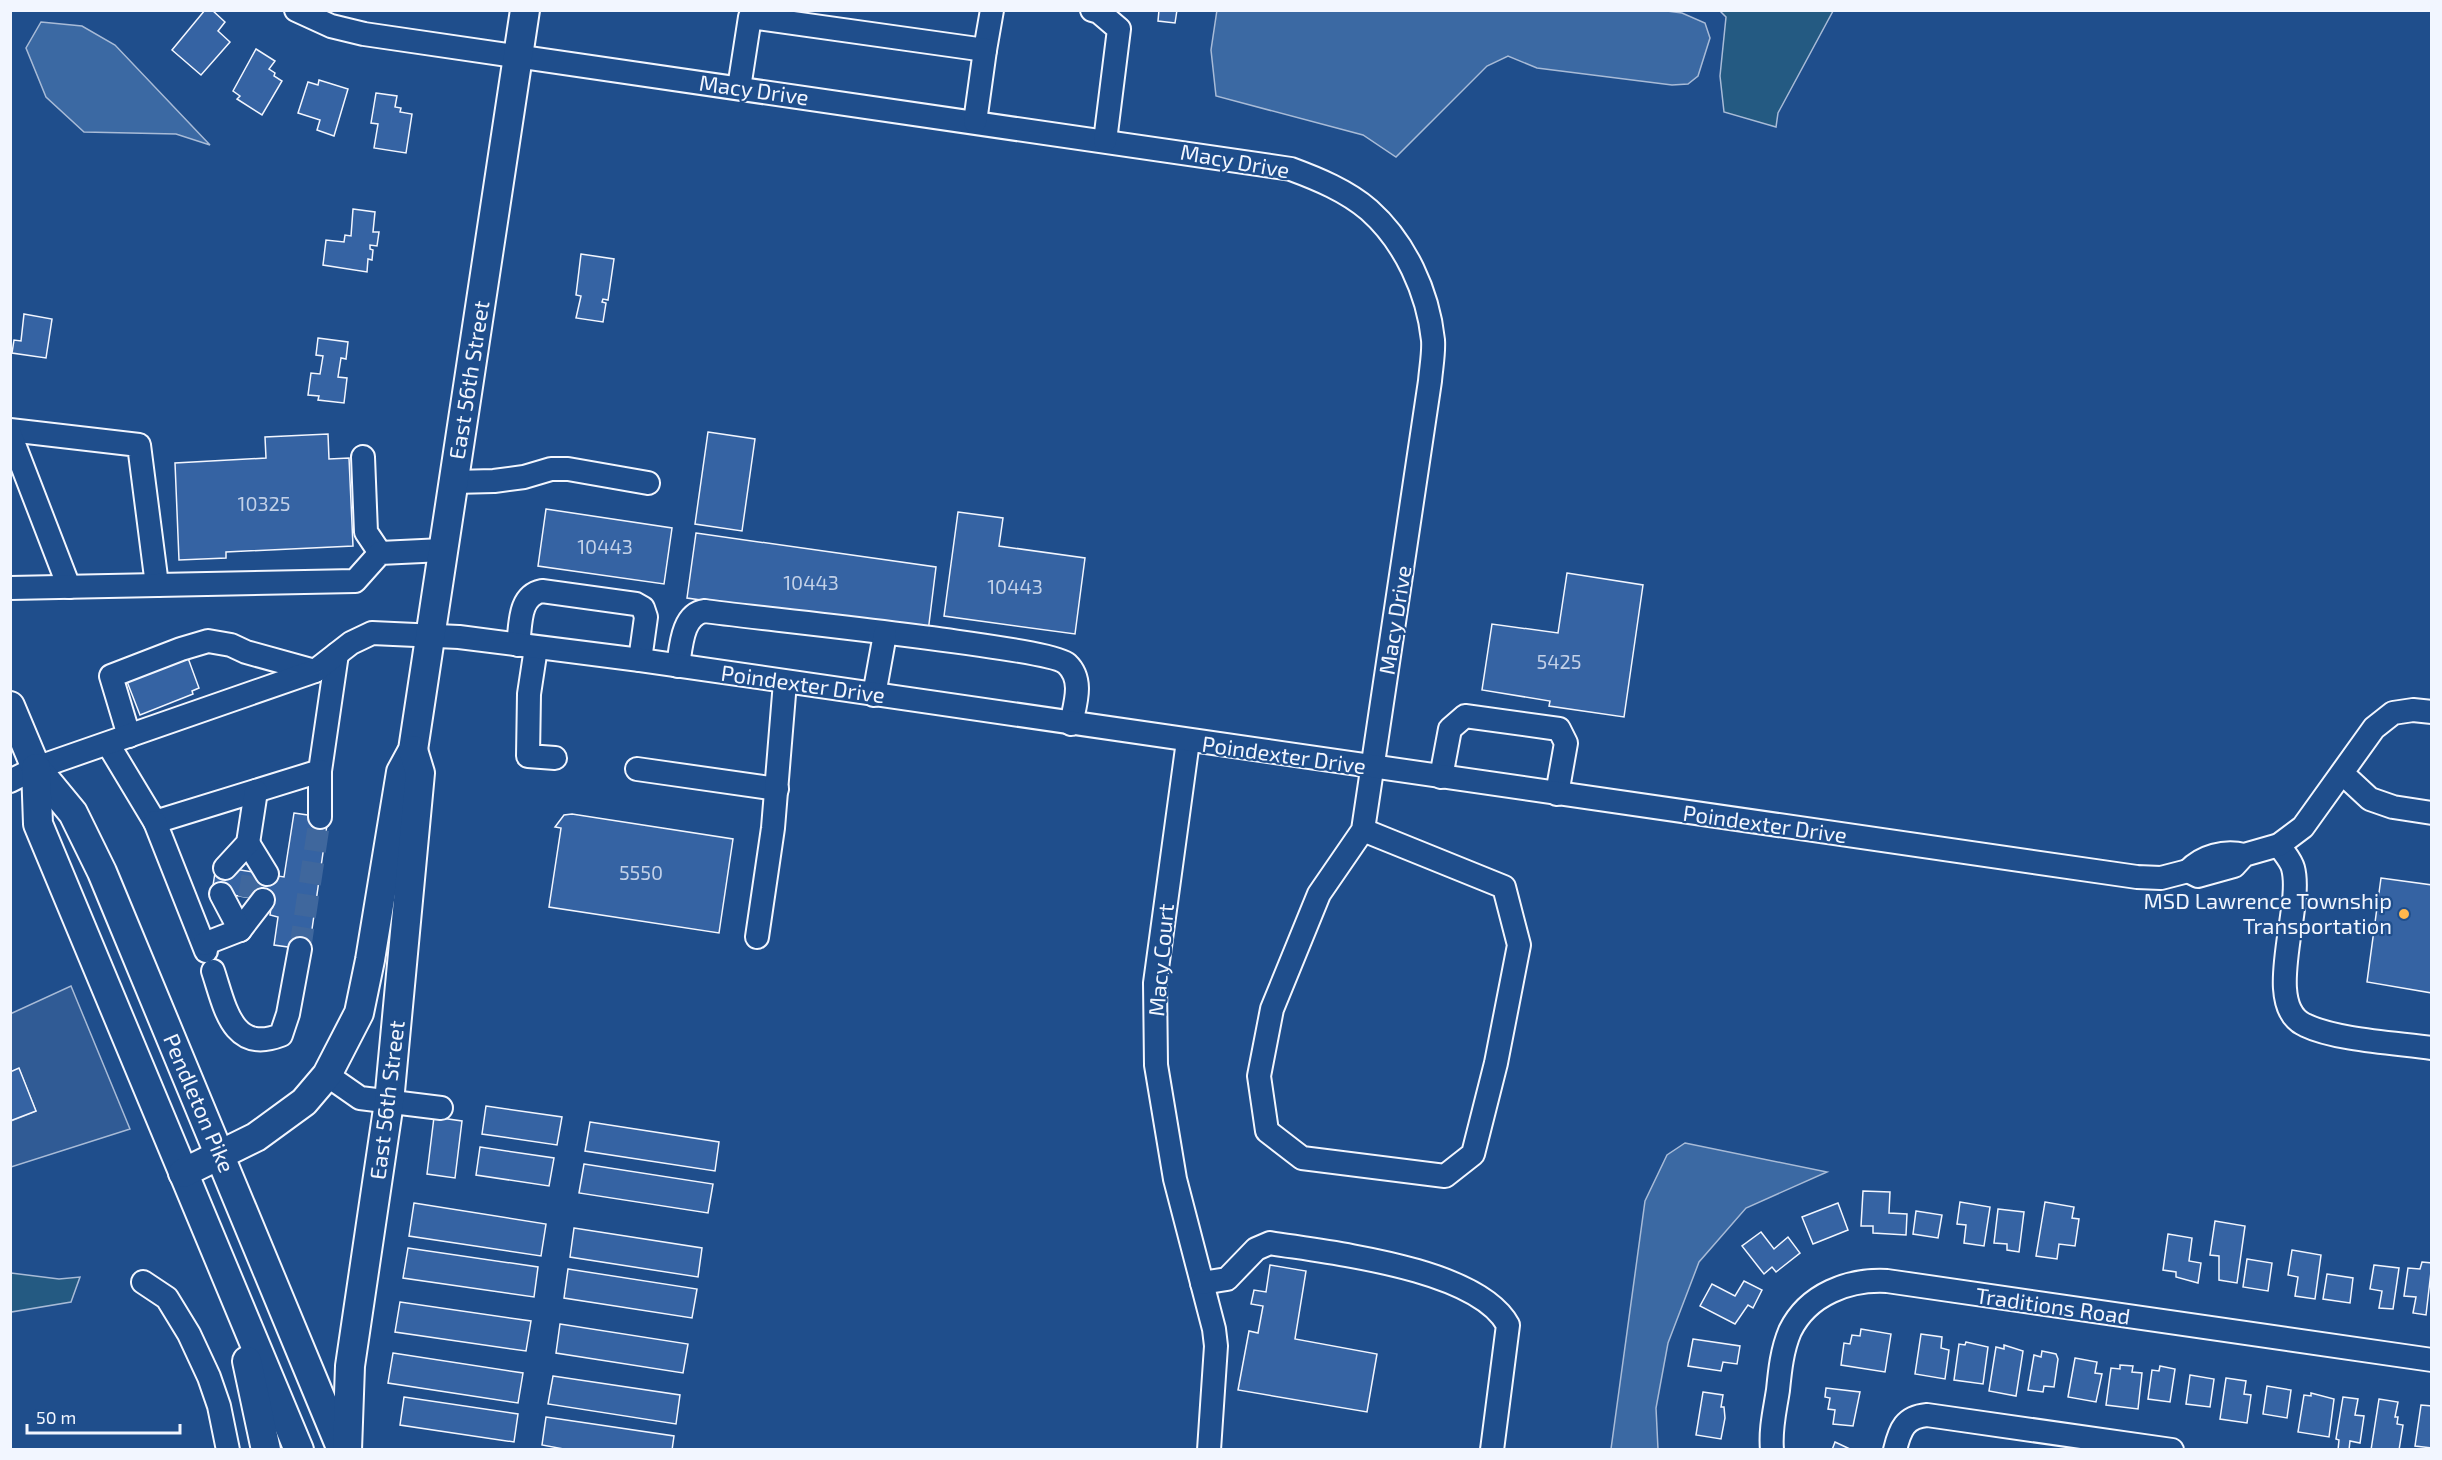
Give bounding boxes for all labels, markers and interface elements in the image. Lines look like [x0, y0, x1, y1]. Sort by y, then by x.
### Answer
street label: Macy Drive [698, 68, 811, 110]
street label: Macy Drive [1179, 138, 1292, 182]
street label: East 56th Street [443, 299, 493, 461]
house number: 10325 [237, 491, 291, 515]
house number: 10443 [577, 534, 633, 558]
street label: Macy Drive [1373, 563, 1415, 676]
house number: 10443 [783, 570, 839, 594]
house number: 10443 [987, 574, 1043, 598]
house number: 5425 [1537, 649, 1581, 673]
street label: Poindexter Drive [719, 659, 887, 707]
street label: Poindexter Drive [1200, 730, 1368, 778]
street label: Poindexter Drive [1681, 799, 1849, 847]
house number: 5550 [619, 860, 663, 884]
place label: MSD Lawrence Township Transportation [2144, 887, 2392, 938]
street label: Macy Court [1142, 903, 1178, 1017]
marker: MSD Lawrence Township Transportation [2397, 907, 2411, 921]
street label: East 56th Street [363, 1019, 409, 1181]
street label: Pendleton Pike [159, 1029, 241, 1176]
street label: Traditions Road [1974, 1281, 2132, 1329]
scale bar [27, 1397, 180, 1435]
text: 50 m [36, 1406, 76, 1428]

